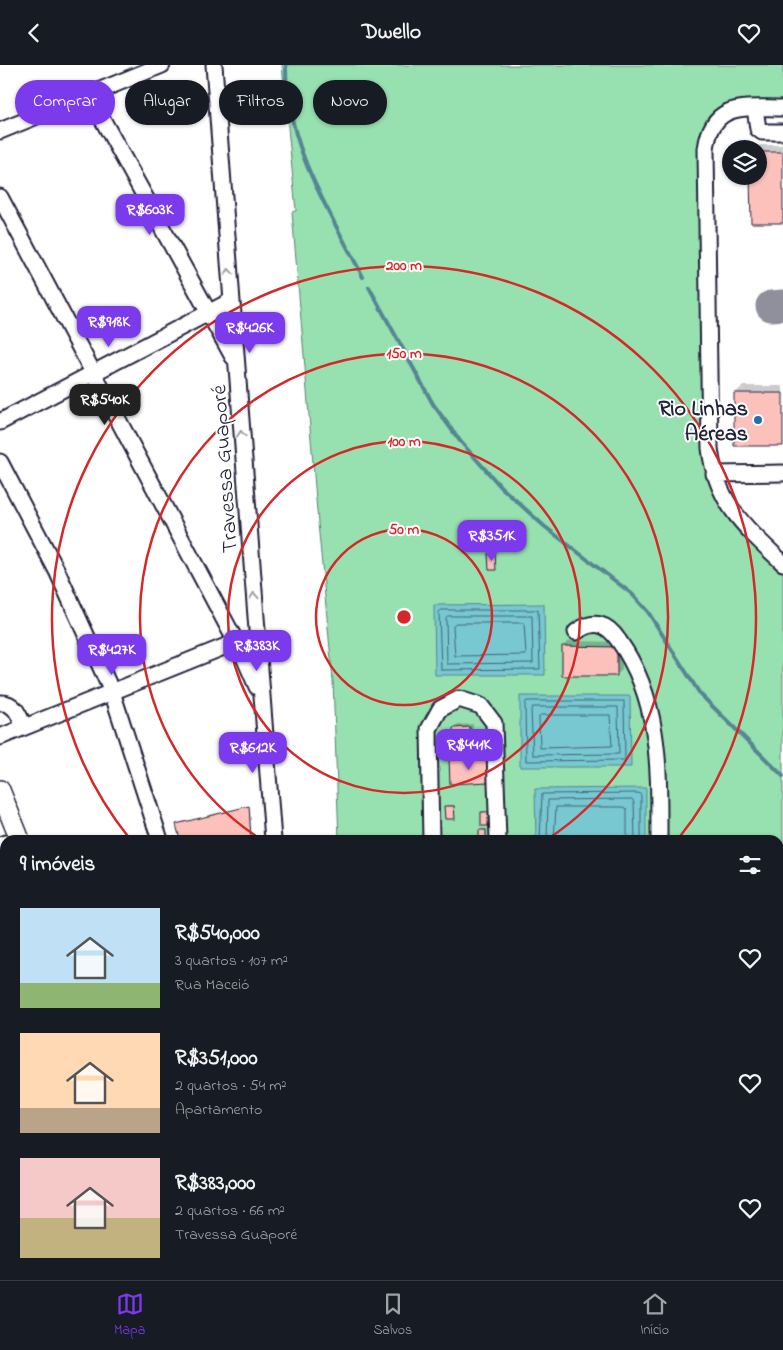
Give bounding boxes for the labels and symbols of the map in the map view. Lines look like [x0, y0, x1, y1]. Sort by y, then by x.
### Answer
pin: R$603K [109, 193, 191, 236]
text: 200 m [385, 255, 422, 277]
one-way arrow [224, 268, 235, 276]
pin: R$918K [68, 305, 150, 348]
pin: R$426K [209, 311, 291, 354]
text: 150 m [386, 343, 422, 365]
pin: R$540K [64, 383, 146, 426]
street label: Travessa Guaporé [204, 384, 248, 554]
place label: Rio Linhas Aéreas [658, 394, 748, 451]
marker: Rio Linhas Aéreas [752, 414, 764, 426]
one-way arrow [236, 430, 247, 438]
text: 100 m [387, 431, 421, 453]
text: 50 m [389, 519, 420, 541]
pin: R$351K [451, 519, 533, 562]
one-way arrow [248, 592, 259, 600]
centre of rings [395, 608, 413, 626]
pin: R$383K [216, 629, 298, 672]
pin: R$427K [71, 633, 153, 676]
pin: R$441K [428, 729, 510, 771]
pin: R$612K [212, 731, 294, 774]

